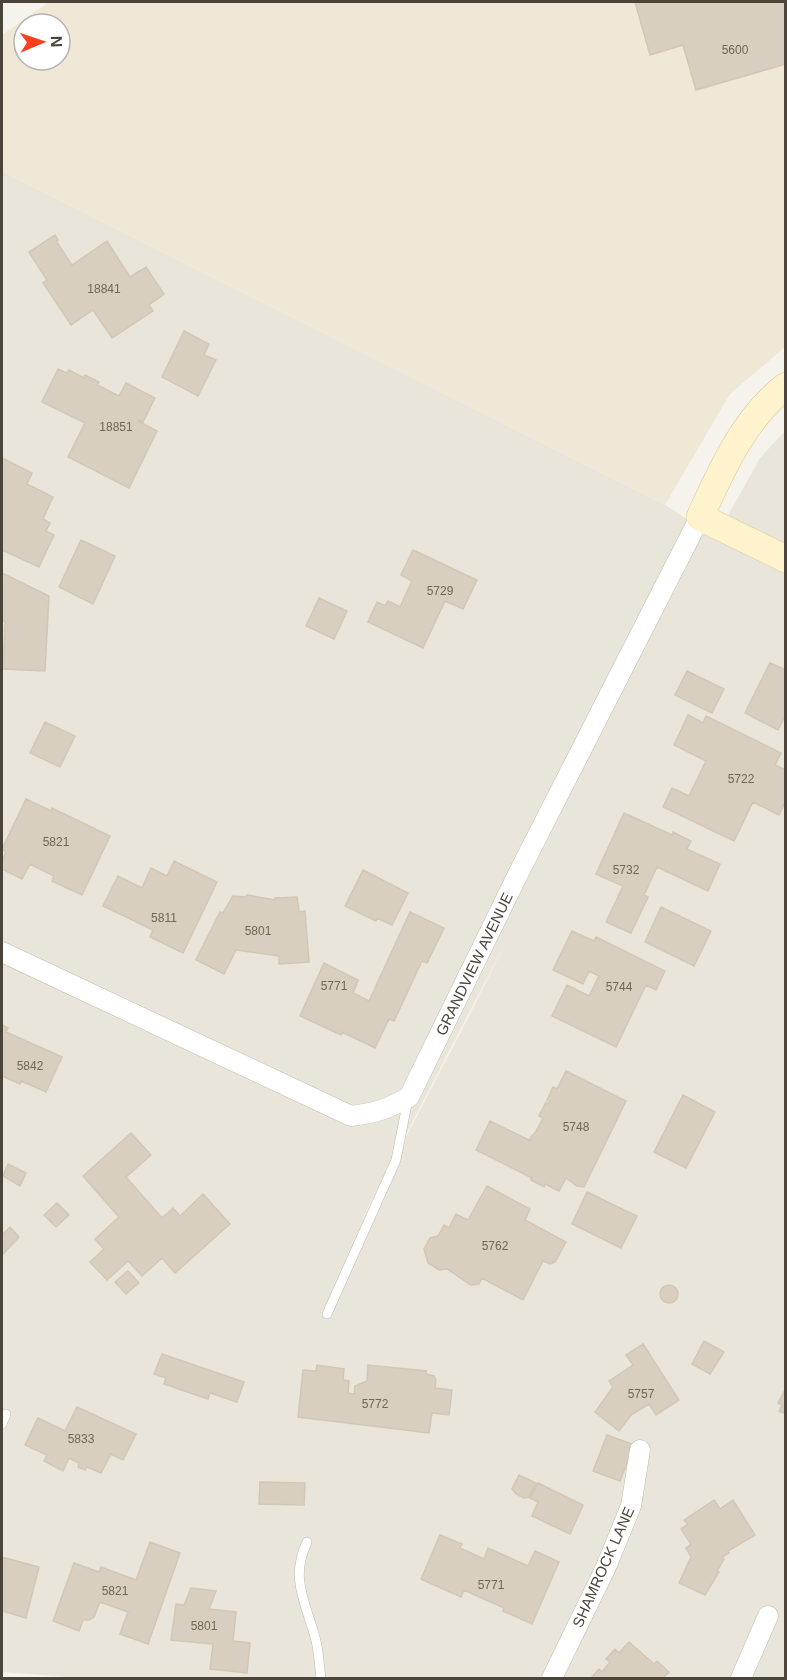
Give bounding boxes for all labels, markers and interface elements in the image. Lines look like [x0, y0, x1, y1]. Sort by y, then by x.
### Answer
north arrow [12, 12, 72, 72]
text: N [48, 35, 65, 48]
house number: 5600 [722, 43, 749, 57]
house number: 18841 [87, 282, 121, 296]
house number: 18851 [99, 420, 133, 434]
house number: 5729 [427, 584, 454, 598]
house number: 5722 [728, 772, 755, 786]
house number: 5821 [43, 835, 70, 849]
house number: 5732 [613, 863, 640, 877]
street label: GRANDVIEW AVENUE [432, 890, 516, 1038]
house number: 5811 [151, 911, 177, 925]
house number: 5801 [245, 924, 272, 938]
house number: 5771 [321, 979, 348, 993]
house number: 5744 [606, 980, 633, 994]
house number: 5842 [17, 1059, 44, 1073]
house number: 5748 [563, 1120, 590, 1134]
house number: 5762 [482, 1239, 509, 1253]
house number: 5757 [628, 1387, 655, 1401]
house number: 5772 [362, 1397, 389, 1411]
house number: 5833 [68, 1432, 95, 1446]
street label: SHAMROCK LANE [569, 1504, 637, 1630]
house number: 5771 [478, 1578, 505, 1592]
house number: 5821 [102, 1584, 129, 1598]
house number: 5801 [191, 1619, 218, 1633]

